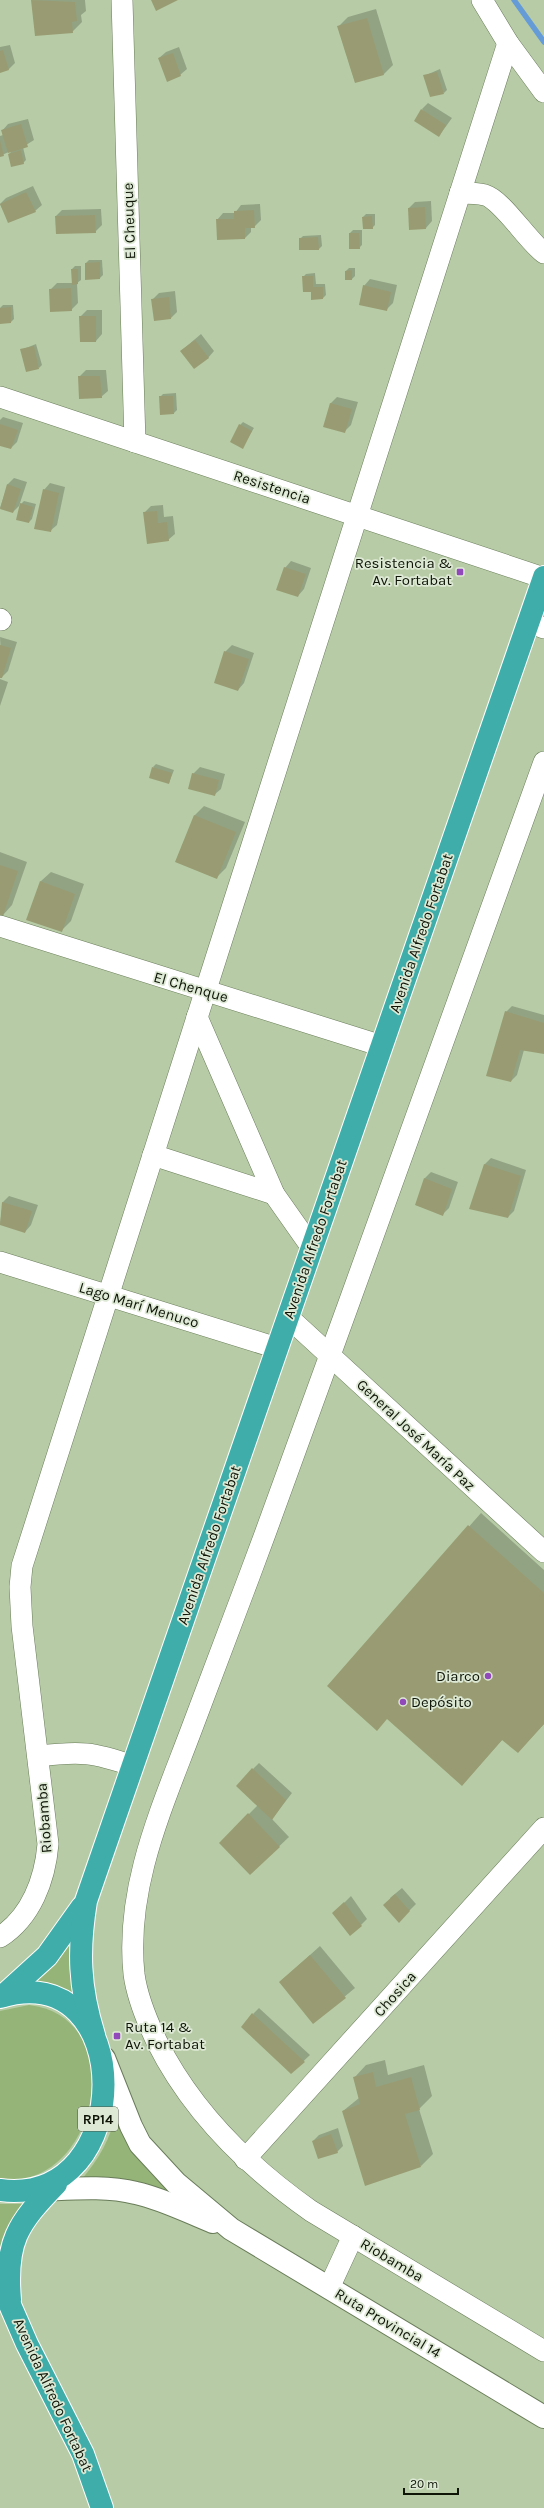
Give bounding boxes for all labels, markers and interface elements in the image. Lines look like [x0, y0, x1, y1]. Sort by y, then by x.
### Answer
street label: El Cheuque [119, 182, 139, 260]
street label: Resistencia [231, 466, 313, 508]
place label: Resistencia & Av. Fortabat [355, 554, 452, 589]
marker: Resistencia & Av. Fortabat [455, 567, 465, 577]
street label: Avenida Alfredo Fortabat [385, 851, 457, 1015]
street label: El Chenque [152, 968, 230, 1006]
street label: Avenida Alfredo Fortabat [279, 1157, 351, 1321]
street label: Lago Marí Menuco [77, 1278, 201, 1332]
street label: General José María Paz [353, 1375, 479, 1495]
street label: Avenida Alfredo Fortabat [173, 1463, 245, 1627]
place label: Diarco [436, 1667, 480, 1685]
marker: Diarco [483, 1671, 493, 1681]
place label: Depósito [411, 1693, 472, 1711]
marker: Depósito [398, 1697, 408, 1707]
street label: Riobamba [33, 1782, 55, 1854]
street label: Chosica [370, 1968, 420, 2020]
place label: Ruta 14 & Av. Fortabat [125, 2018, 205, 2053]
marker: Ruta 14 & Av. Fortabat [112, 2031, 122, 2041]
road number: RP14 [78, 2107, 118, 2131]
street label: Riobamba [357, 2234, 427, 2286]
street label: Ruta Provincial 14 [332, 2284, 445, 2362]
street label: Avenida Alfredo Fortabat [10, 2315, 97, 2475]
scale bar [404, 2470, 458, 2496]
text: 20 m [410, 2477, 438, 2491]

